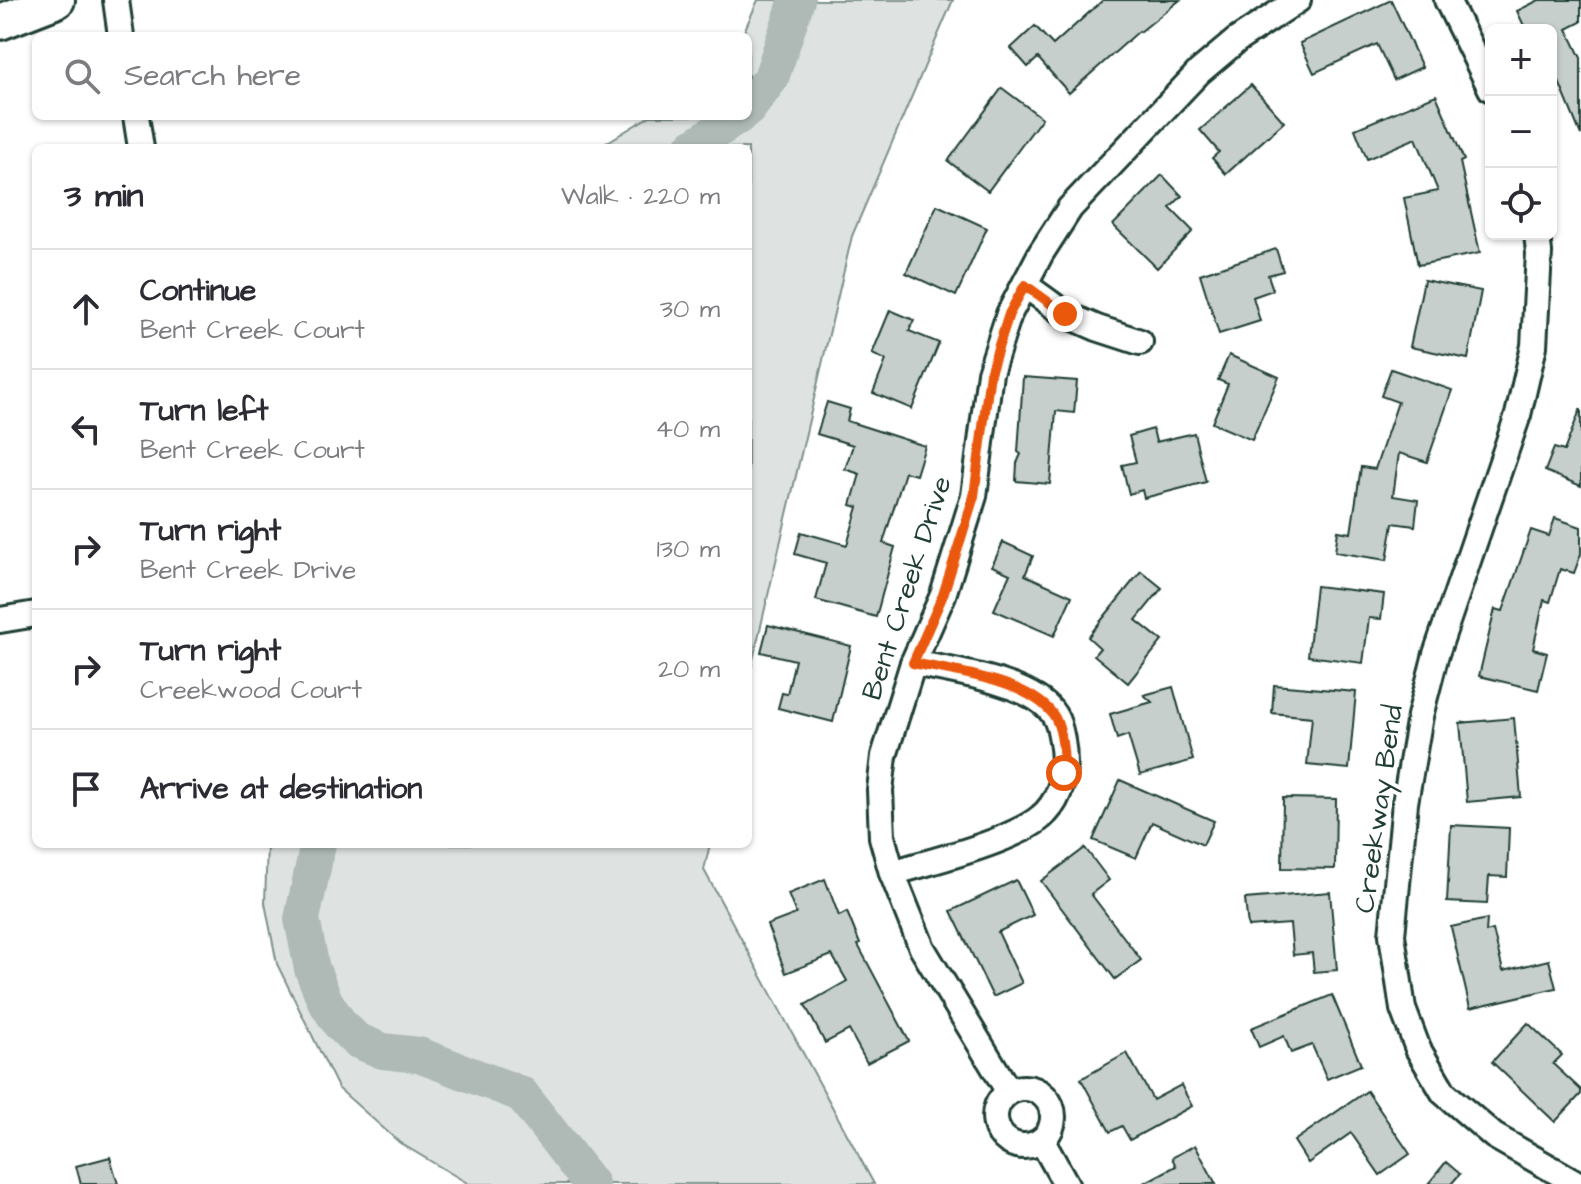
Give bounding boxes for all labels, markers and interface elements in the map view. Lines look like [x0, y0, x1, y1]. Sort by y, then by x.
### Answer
map controls [1485, 24, 1557, 240]
button: + [1485, 24, 1557, 96]
search box [32, 32, 752, 120]
icon: search [60, 54, 104, 98]
text: Search here [124, 55, 301, 97]
button: − [1485, 96, 1557, 168]
button: locate [1485, 168, 1557, 240]
text: 3 min [64, 172, 144, 220]
text: Walk · 220 m [561, 178, 720, 214]
text: Continue [140, 270, 256, 312]
icon: ahead [64, 287, 108, 331]
text: 30 m [660, 291, 720, 327]
route end [1047, 296, 1083, 332]
text: Bent Creek Court [140, 312, 365, 348]
text: Turn left [140, 390, 268, 432]
icon: left [64, 407, 108, 451]
text: 40 m [655, 411, 720, 447]
text: Bent Creek Court [140, 432, 365, 468]
street label: Bent Creek Drive [852, 471, 962, 705]
text: Turn right [140, 510, 281, 552]
icon: right [64, 527, 108, 571]
text: 130 m [656, 531, 720, 567]
text: Bent Creek Drive [140, 552, 356, 588]
text: Turn right [140, 630, 281, 672]
icon: right [64, 647, 108, 691]
text: 20 m [658, 651, 720, 687]
text: Creekwood Court [140, 672, 362, 708]
street label: Creekway Bend [1345, 702, 1415, 916]
route start [1046, 755, 1082, 791]
icon: arrive [64, 767, 108, 811]
text: Arrive at destination [140, 768, 422, 810]

